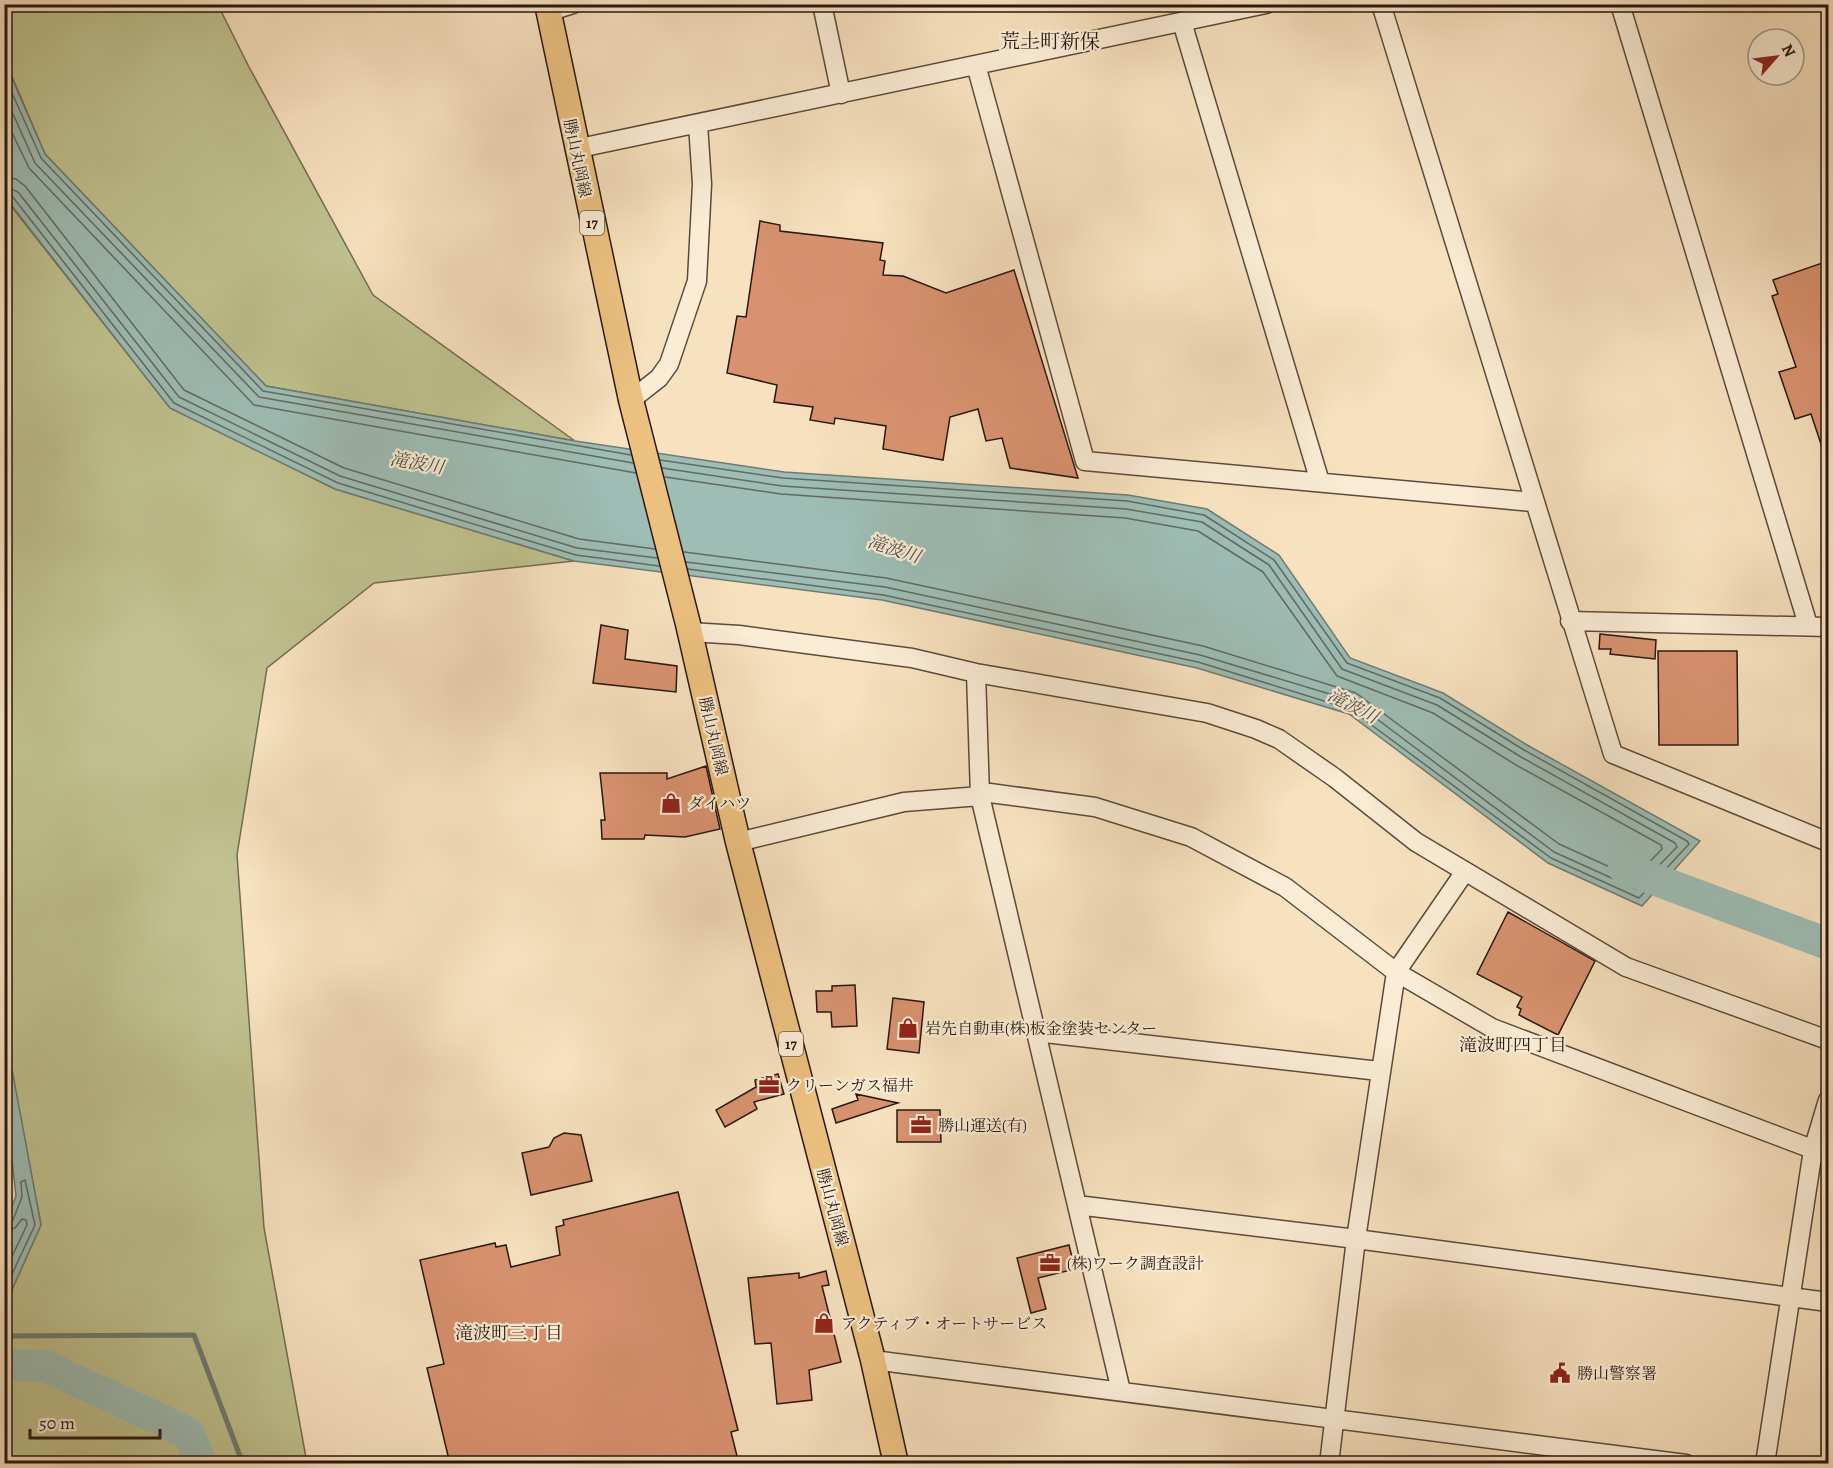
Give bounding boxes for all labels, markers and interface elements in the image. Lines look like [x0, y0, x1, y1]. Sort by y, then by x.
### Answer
north arrow [1746, 27, 1806, 87]
district label: 荒土町新保 [1000, 28, 1100, 55]
text: N [1776, 40, 1801, 61]
street label: 勝山丸岡線 [558, 117, 596, 200]
road number: 17 [580, 211, 604, 235]
water label: 滝波川 [388, 446, 448, 480]
water label: 滝波川 [865, 529, 925, 569]
water label: 滝波川 [1323, 683, 1384, 730]
street label: 勝山丸岡線 [693, 695, 733, 778]
shop icon: ダイハツ [659, 791, 683, 815]
place label: ダイハツ [688, 793, 751, 815]
shop icon: 岩先自動車(株)板金塗装センター [896, 1016, 920, 1040]
place label: 岩先自動車(株)板金塗装センター [925, 1018, 1157, 1040]
road number: 17 [779, 1032, 803, 1056]
district label: 滝波町四丁目 [1459, 1033, 1567, 1057]
office icon: クリーンガス福井 [757, 1073, 781, 1097]
place label: クリーンガス福井 [786, 1075, 914, 1097]
office icon: 勝山運送(有) [909, 1113, 933, 1137]
place label: 勝山運送(有) [938, 1115, 1027, 1137]
street label: 勝山丸岡線 [811, 1166, 853, 1249]
office icon: (株)ワーク調査設計 [1038, 1251, 1062, 1275]
place label: (株)ワーク調査設計 [1067, 1253, 1204, 1275]
shop icon: アクティブ・オートサービス [812, 1311, 836, 1335]
place label: アクティブ・オートサービス [841, 1313, 1047, 1335]
district label: 滝波町三丁目 [455, 1321, 563, 1345]
public building icon: 勝山警察署 [1548, 1361, 1572, 1385]
place label: 勝山警察署 [1577, 1363, 1657, 1385]
scale bar [30, 1402, 160, 1440]
text: 50 m [39, 1411, 75, 1435]

